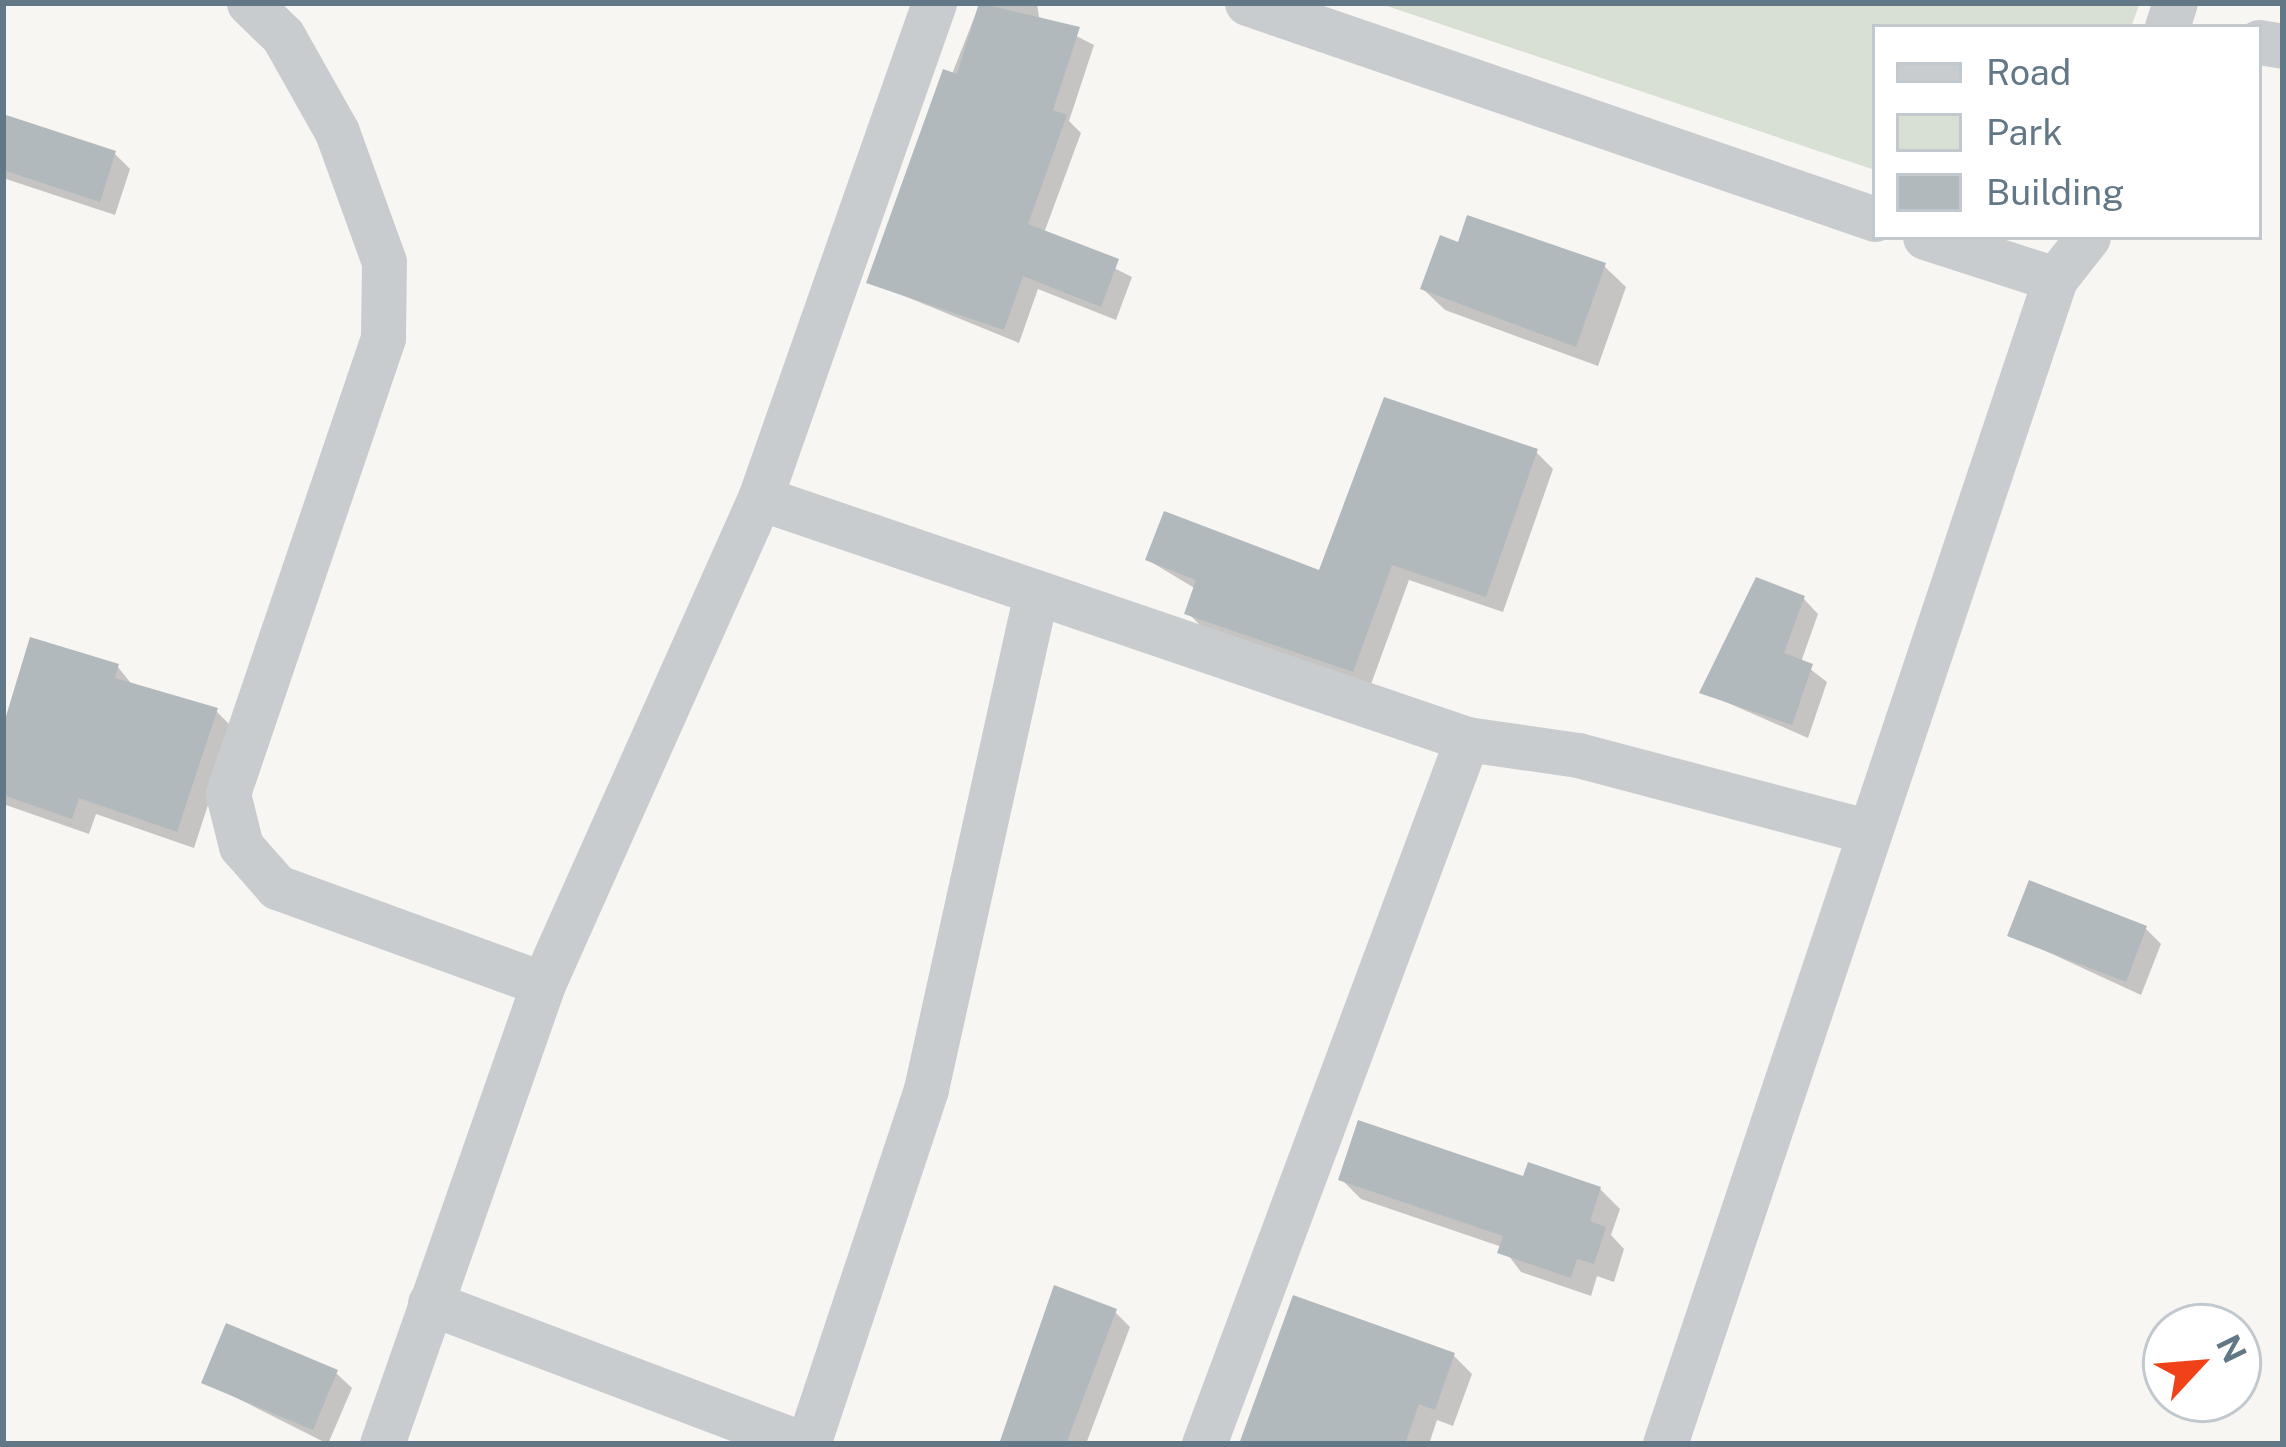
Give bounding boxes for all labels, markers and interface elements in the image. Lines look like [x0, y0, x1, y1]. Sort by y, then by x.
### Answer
legend [1872, 24, 2262, 240]
text: Road [1986, 51, 2071, 93]
text: Park [1986, 111, 2063, 153]
text: Building [1986, 171, 2124, 213]
north arrow [2142, 1303, 2262, 1423]
text: N [2209, 1329, 2254, 1368]

